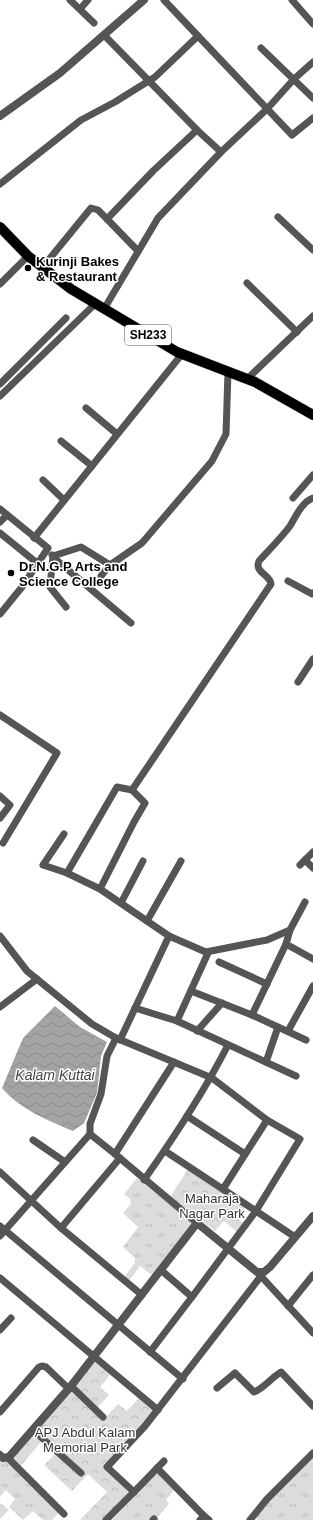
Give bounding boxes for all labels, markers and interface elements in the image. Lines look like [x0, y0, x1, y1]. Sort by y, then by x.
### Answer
place label: Kurinji Bakes & Restaurant [36, 254, 119, 284]
marker: Kurinji Bakes & Restaurant [23, 263, 33, 273]
road number: SH233 [125, 325, 171, 345]
place label: Dr.N.G.P Arts and Science College [19, 559, 127, 589]
marker: Dr.N.G.P Arts and Science College [6, 568, 16, 578]
water label: Kalam Kuttai [15, 1067, 96, 1083]
park label: Maharaja Nagar Park [179, 1191, 245, 1221]
park label: APJ Abdul Kalam Memorial Park [35, 1425, 135, 1455]

